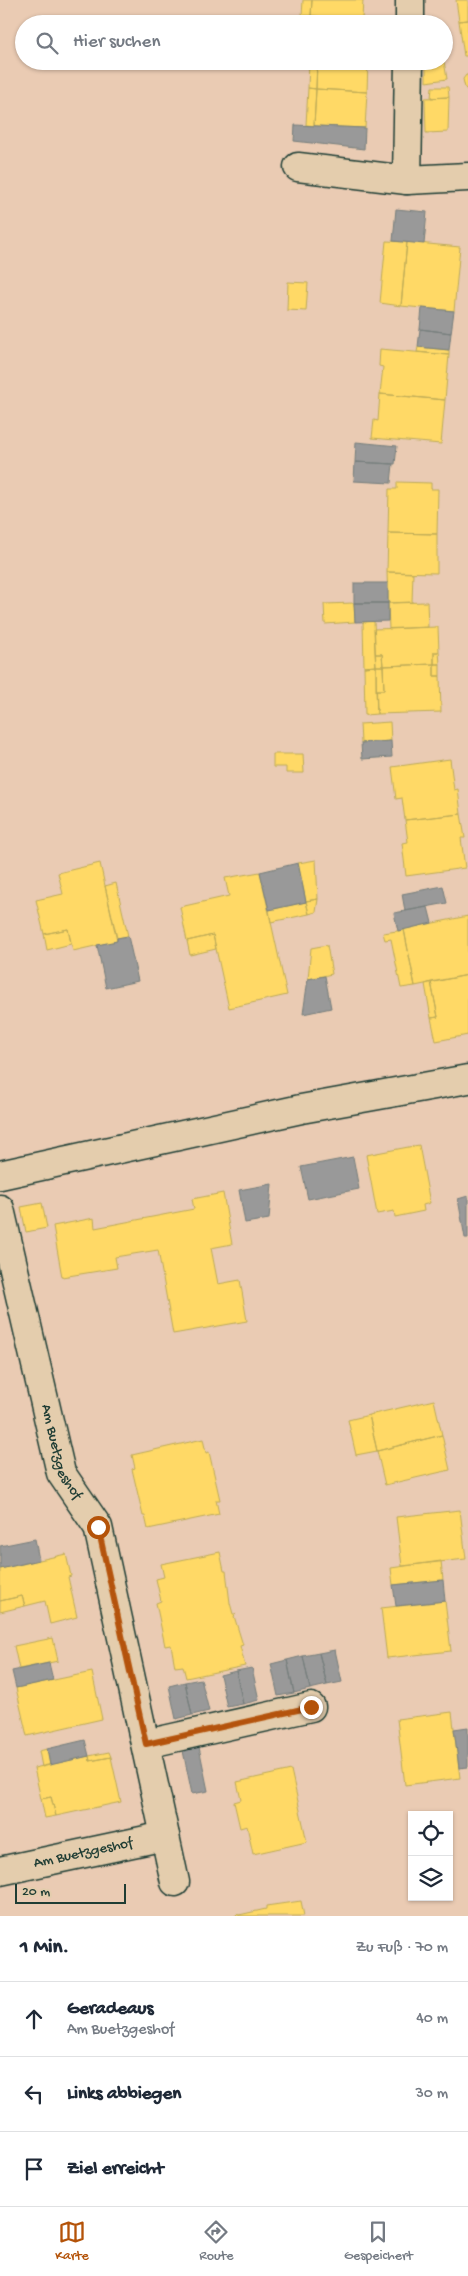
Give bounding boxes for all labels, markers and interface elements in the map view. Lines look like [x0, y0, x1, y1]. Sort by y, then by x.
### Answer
search box [15, 15, 453, 70]
icon: search [33, 29, 61, 57]
text: Hier suchen [73, 31, 160, 54]
street label: Am Buetzgeshof [36, 1403, 86, 1504]
route start [87, 1516, 110, 1539]
route end [300, 1696, 323, 1719]
map controls [408, 1811, 453, 1901]
button: locate [408, 1811, 453, 1856]
street label: Am Buetzgeshof [32, 1834, 136, 1873]
button: layers [408, 1856, 453, 1901]
scale bar [15, 1881, 126, 1904]
text: 20 m [22, 1884, 50, 1901]
text: 1 Min. [20, 1936, 69, 1961]
text: Zu Fuß · 70 m [356, 1939, 448, 1958]
text: Geradeaus [67, 1998, 153, 2021]
icon: ahead [20, 2005, 48, 2033]
text: 40 m [416, 2010, 448, 2029]
text: Am Buetzgeshof [67, 2021, 174, 2040]
icon: left [20, 2080, 48, 2108]
text: Links abbiegen [67, 2083, 181, 2106]
text: 30 m [415, 2085, 448, 2104]
icon: arrive [20, 2155, 48, 2183]
text: Ziel erreicht [67, 2158, 164, 2181]
tab: Karte [55, 2218, 89, 2265]
tab: Route [199, 2218, 233, 2265]
tab: Gespeichert [344, 2218, 413, 2265]

